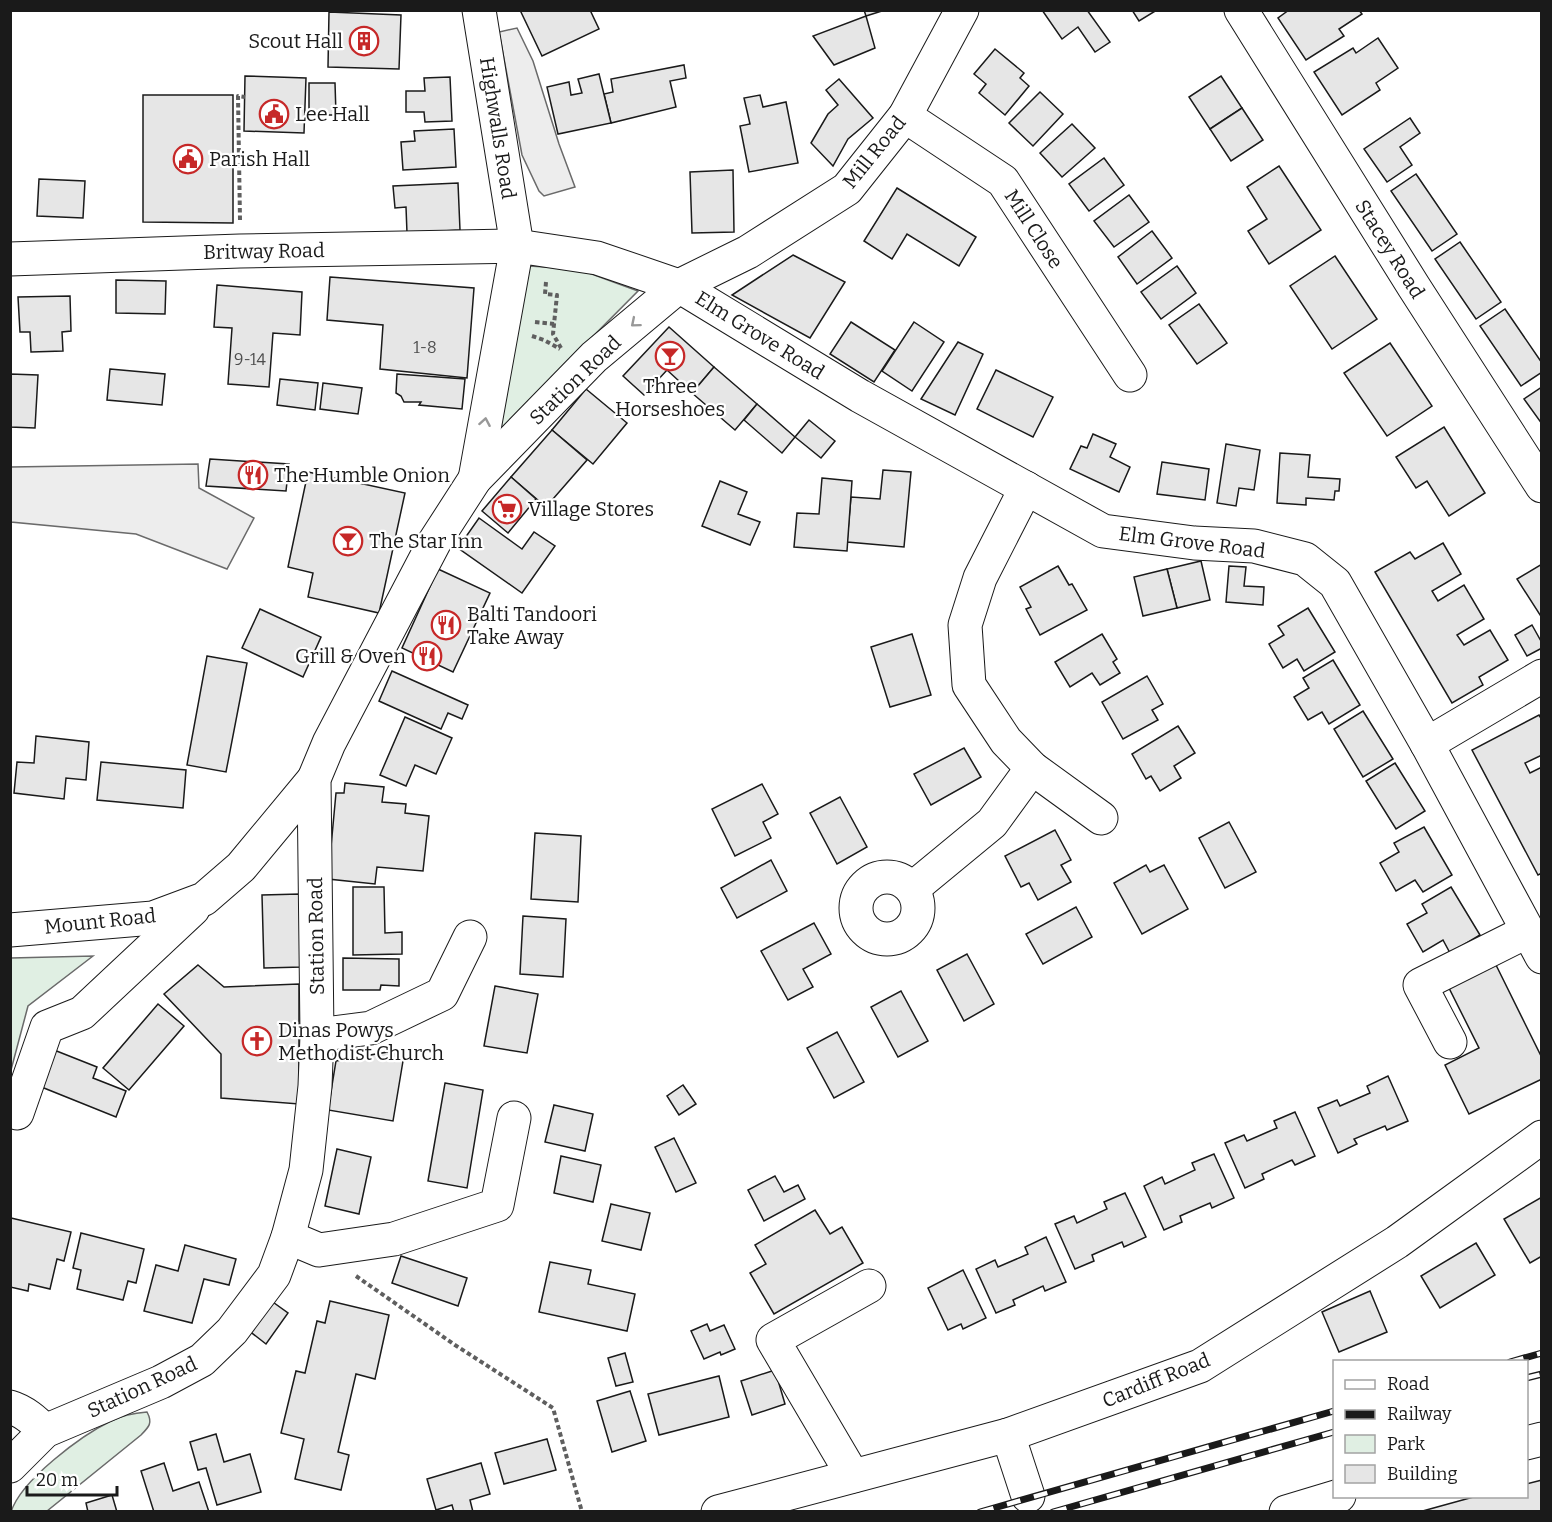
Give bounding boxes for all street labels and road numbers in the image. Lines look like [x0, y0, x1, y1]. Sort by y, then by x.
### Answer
street label: Highwalls Road [475, 55, 521, 201]
street label: Mill Road [838, 111, 911, 193]
street label: Mill Close [1000, 185, 1068, 273]
street label: Stacey Road [1350, 195, 1430, 303]
street label: Britway Road [203, 238, 325, 264]
street label: Elm Grove Road [691, 286, 829, 384]
street label: Station Road [524, 330, 626, 430]
street label: Elm Grove Road [1117, 521, 1267, 563]
street label: Station Road [303, 877, 329, 995]
street label: Mount Road [43, 903, 157, 939]
street label: Cardiff Road [1099, 1347, 1214, 1413]
street label: Station Road [83, 1351, 201, 1423]

